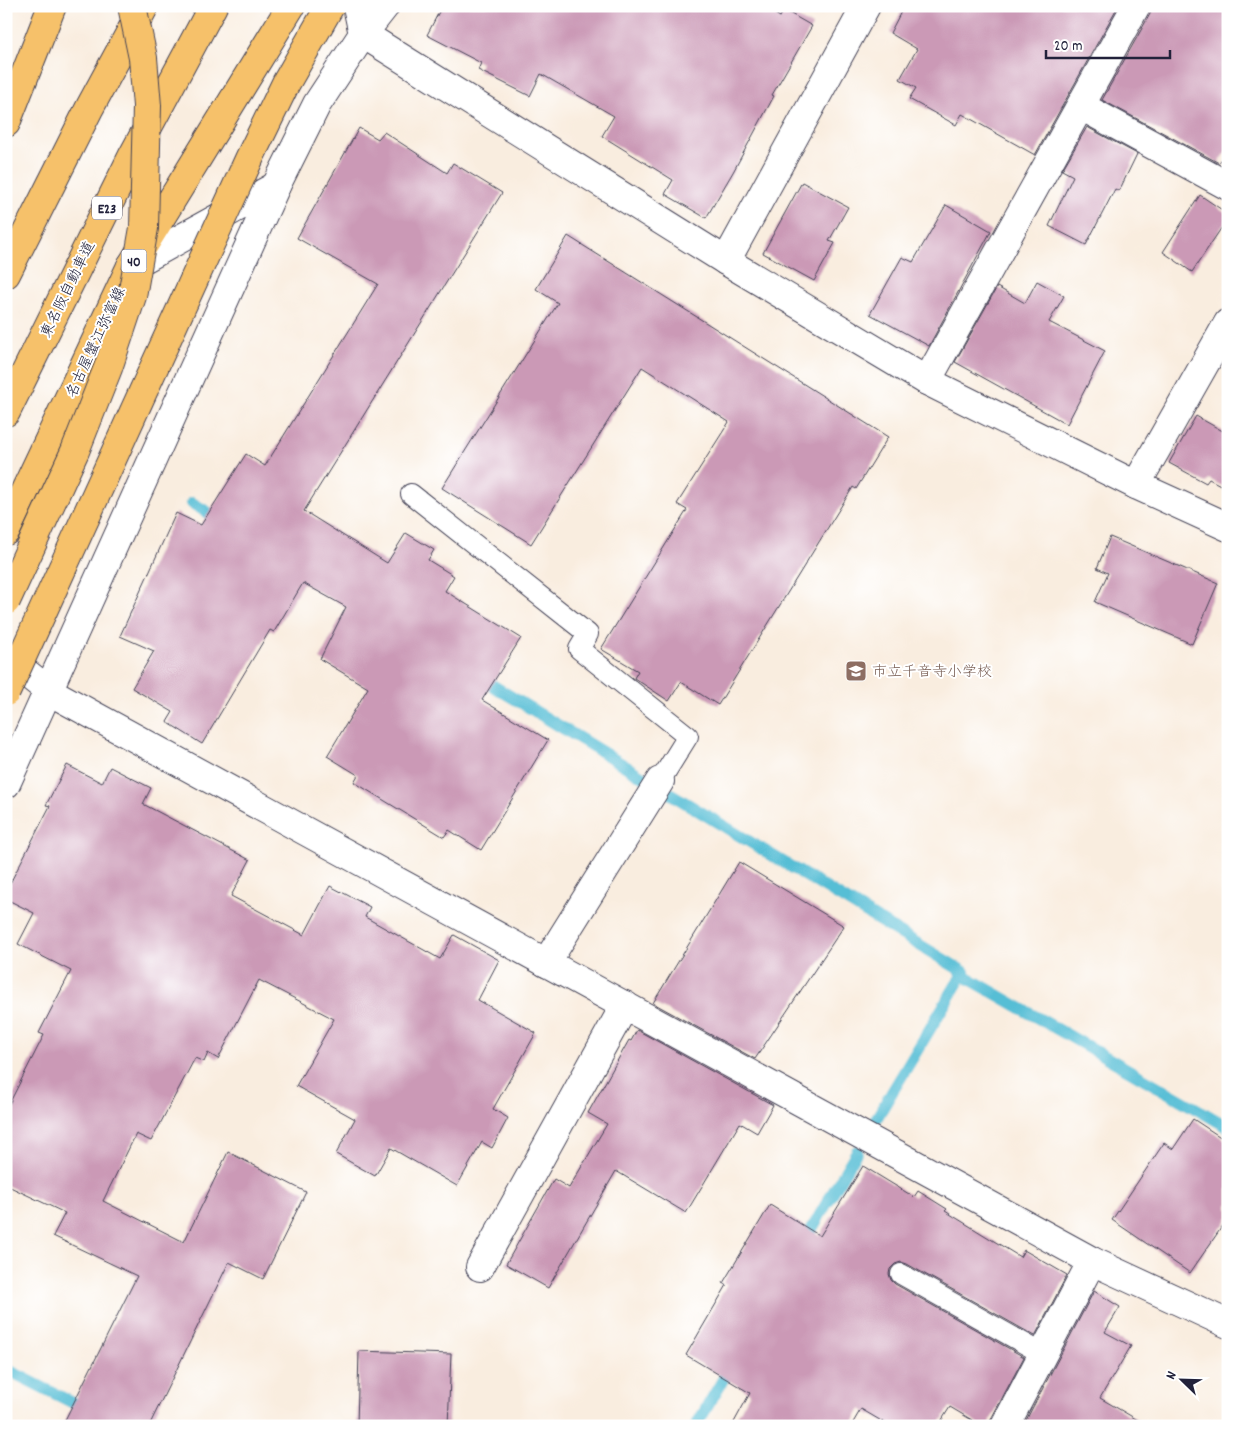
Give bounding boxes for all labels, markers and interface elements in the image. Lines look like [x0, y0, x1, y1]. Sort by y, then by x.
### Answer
scale bar [1046, 28, 1170, 60]
text: 20 m [1054, 36, 1082, 58]
road number: E23 [92, 197, 122, 220]
street label: 東名阪自動車道 [36, 238, 102, 342]
road number: 40 [122, 250, 146, 272]
street label: 名古屋蟹江弥富線 [61, 284, 132, 402]
school or university icon: 市立千音寺小学校 [844, 659, 868, 683]
place label: 市立千音寺小学校 [872, 662, 992, 684]
north arrow [1156, 1354, 1206, 1404]
text: N [1161, 1369, 1182, 1383]

